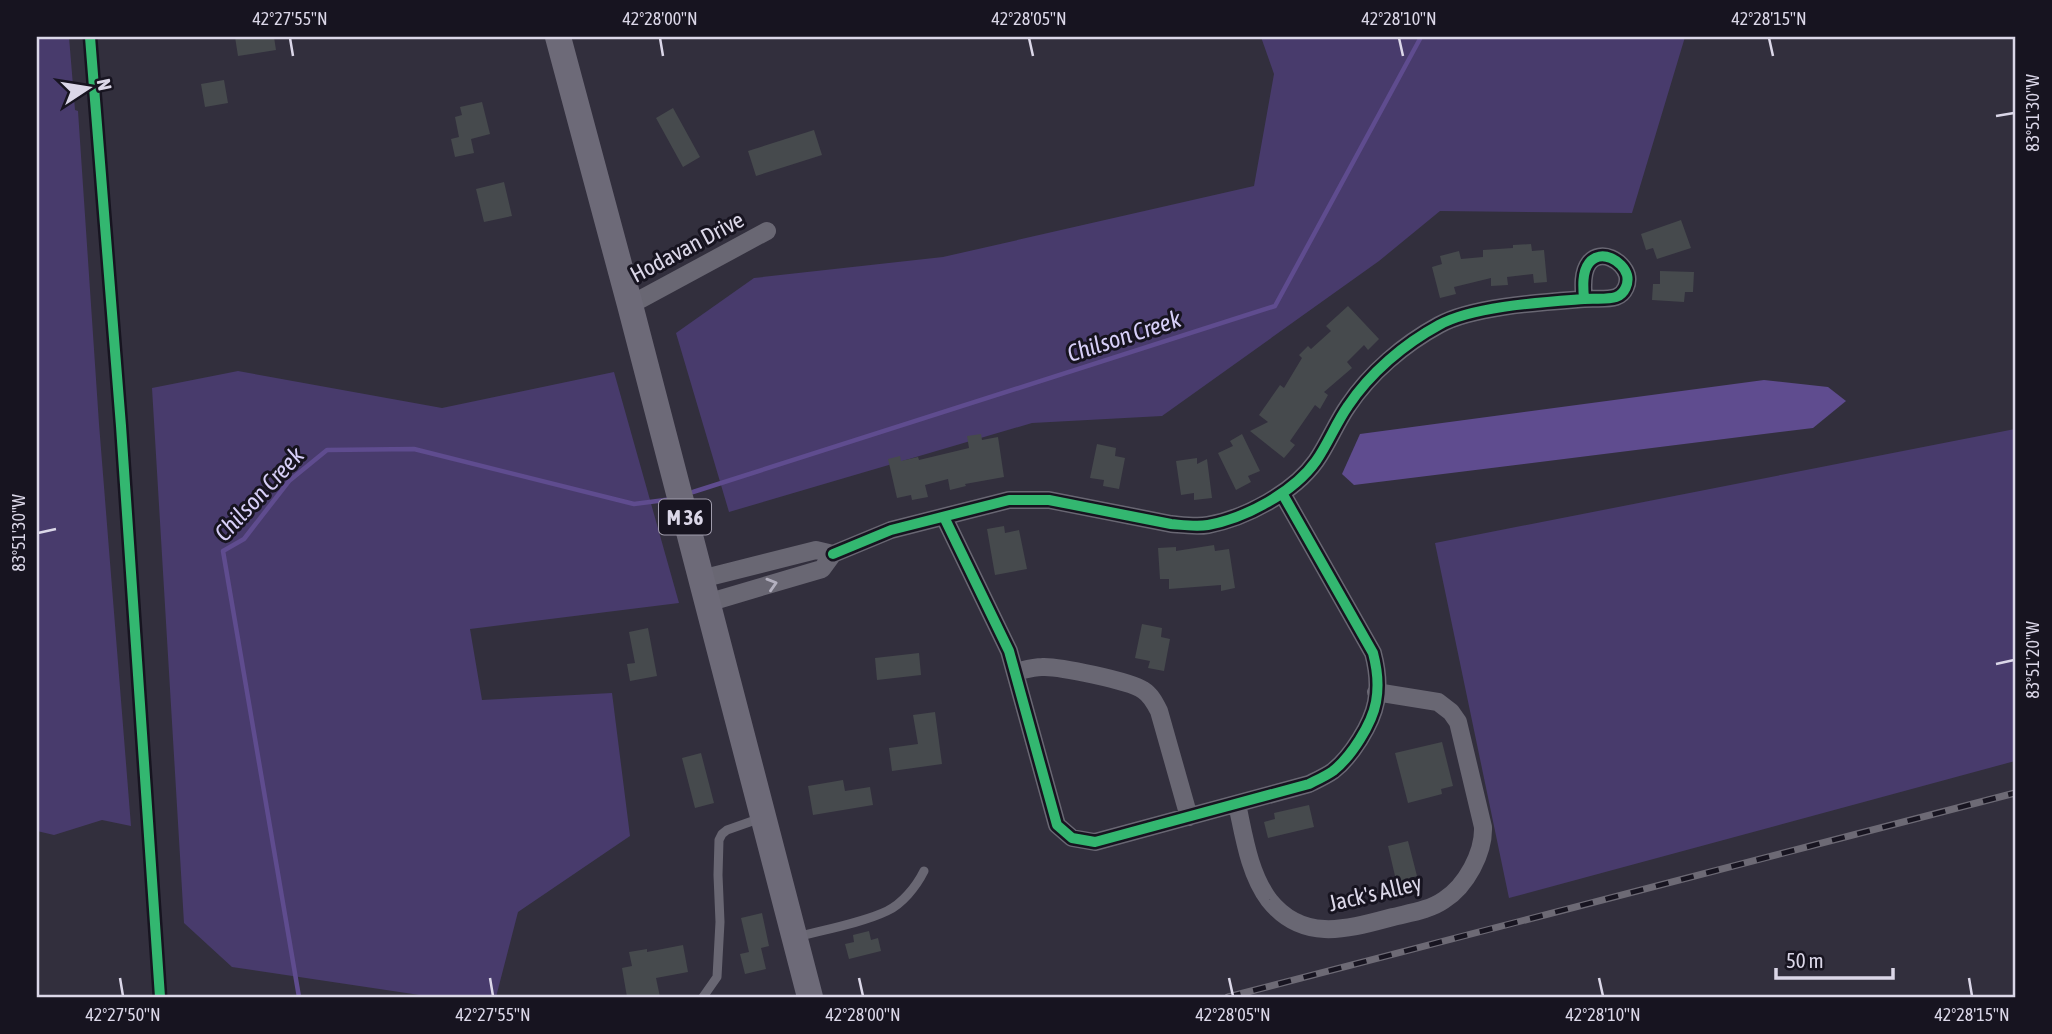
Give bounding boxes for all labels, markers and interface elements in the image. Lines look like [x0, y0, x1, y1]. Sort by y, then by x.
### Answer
text: 42°27'55"N [252, 8, 328, 29]
text: 42°28'00"N [622, 8, 698, 29]
text: 42°28'05"N [991, 8, 1067, 29]
text: 42°28'10"N [1361, 8, 1437, 29]
text: 42°28'15"N [1731, 8, 1807, 29]
north arrow [52, 52, 122, 122]
text: 83°51'30"W [2022, 74, 2043, 152]
text: N [93, 77, 117, 92]
street label: Hodavan Drive [626, 206, 748, 288]
water label: Chilson Creek [1064, 305, 1185, 367]
water label: Chilson Creek [209, 441, 309, 546]
text: 83°51'30"W [8, 494, 29, 572]
road number: M 36 [659, 500, 711, 534]
one-way arrow [766, 577, 778, 592]
text: 83°51'20"W [2022, 621, 2043, 699]
street label: Jack's Alley [1326, 870, 1424, 916]
scale bar [1776, 936, 1893, 980]
text: 50 m [1786, 948, 1824, 972]
text: 42°27'50"N [85, 1004, 161, 1025]
text: 42°27'55"N [455, 1004, 531, 1025]
text: 42°28'00"N [825, 1004, 901, 1025]
text: 42°28'05"N [1195, 1004, 1271, 1025]
text: 42°28'10"N [1565, 1004, 1641, 1025]
text: 42°28'15"N [1934, 1004, 2010, 1025]

